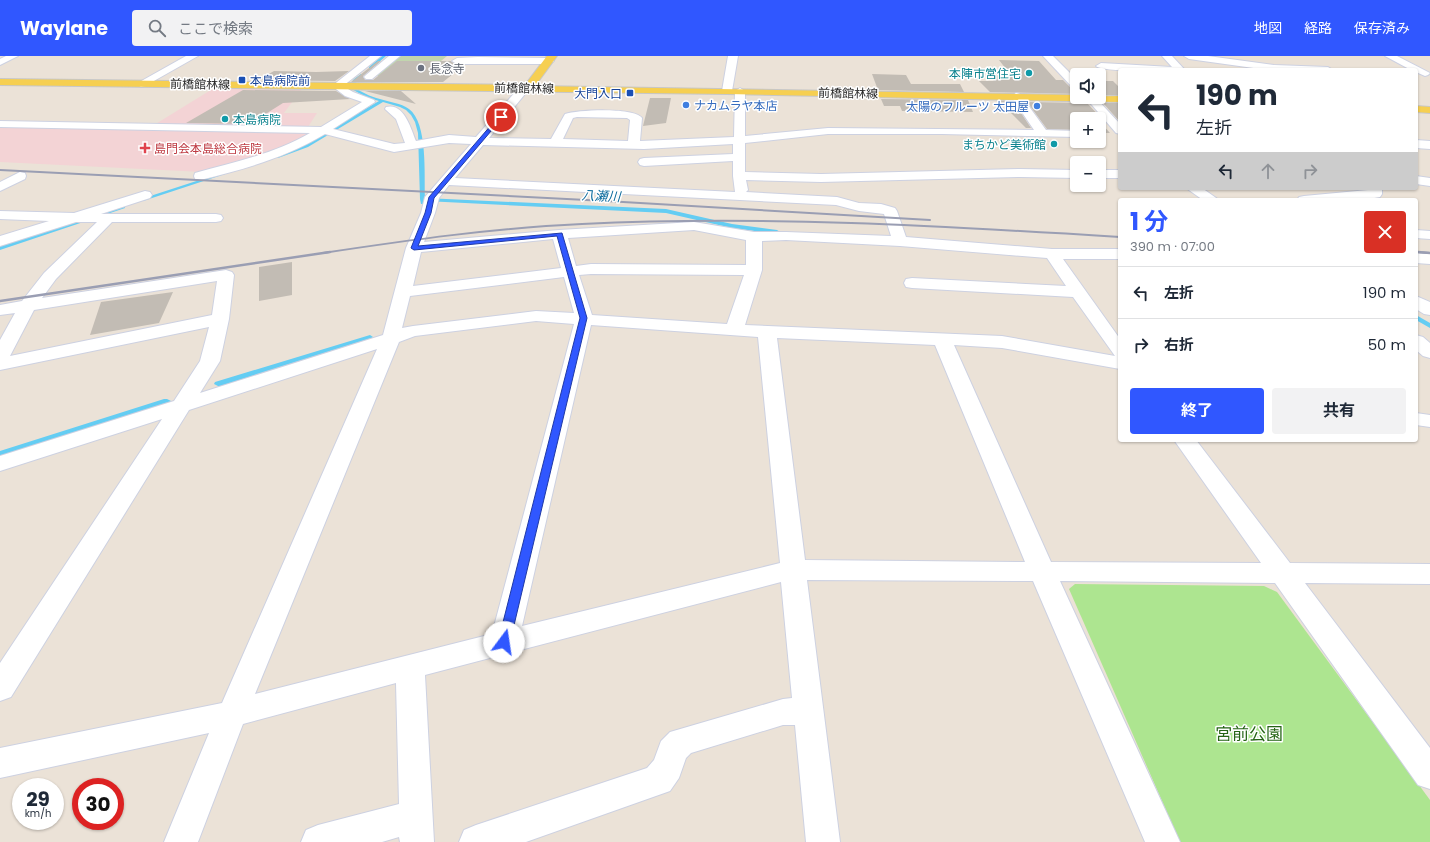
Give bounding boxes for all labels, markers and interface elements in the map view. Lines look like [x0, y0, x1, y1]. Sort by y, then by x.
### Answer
search box [132, 10, 412, 46]
text: Waylane [20, 15, 108, 42]
icon: search [146, 17, 168, 39]
text: ここで検索 [178, 18, 253, 39]
text: 地図 [1254, 18, 1282, 38]
text: 経路 [1304, 18, 1332, 38]
text: 保存済み [1354, 18, 1410, 38]
place label: 長念寺 [429, 60, 465, 77]
marker: 長念寺 [416, 63, 426, 73]
place label: 本陣市営住宅 [949, 65, 1021, 82]
marker: 本陣市営住宅 [1024, 68, 1034, 78]
map controls [1070, 68, 1106, 192]
button: sound [1070, 68, 1106, 104]
place label: 本島病院前 [250, 72, 310, 89]
street label: 前橋館林線 [170, 75, 230, 93]
marker: 本島病院前 [237, 75, 247, 85]
text: 190 m [1196, 76, 1278, 115]
street label: 前橋館林線 [494, 79, 554, 97]
street label: 前橋館林線 [818, 84, 878, 102]
icon: left [1130, 84, 1182, 136]
place label: 大門入口 [574, 85, 622, 102]
marker: 大門入口 [625, 88, 635, 98]
place label: ナカムラヤ本店 [694, 97, 777, 114]
place label: 太陽のフルーツ 太田屋 [906, 98, 1029, 115]
pin [484, 100, 518, 134]
marker: ナカムラヤ本店 [681, 100, 691, 110]
marker: 太陽のフルーツ 太田屋 [1032, 101, 1042, 111]
icon: arrive [490, 106, 512, 128]
place label: 本島病院 [233, 111, 281, 128]
button: + [1070, 112, 1106, 148]
marker: 本島病院 [220, 114, 230, 124]
text: 左折 [1196, 115, 1232, 140]
place label: まちかど美術館 [962, 136, 1046, 153]
marker: まちかど美術館 [1049, 139, 1059, 149]
place label: 島門会本島総合病院 [154, 140, 262, 157]
marker: 島門会本島総合病院 [139, 142, 151, 154]
button: − [1070, 156, 1106, 192]
icon: left [1215, 160, 1237, 182]
icon: ahead [1257, 160, 1279, 182]
icon: right [1299, 160, 1321, 182]
water label: 八瀬川 [581, 185, 623, 207]
text: 1 分 [1130, 205, 1168, 238]
button: close [1364, 211, 1406, 253]
text: 390 m · 07:00 [1130, 237, 1215, 256]
icon: left [1130, 282, 1152, 304]
text: 左折 [1164, 282, 1194, 303]
text: 190 m [1363, 282, 1406, 303]
icon: right [1130, 334, 1152, 356]
text: 右折 [1164, 334, 1194, 355]
text: 50 m [1368, 334, 1406, 355]
button: 終了 [1130, 388, 1264, 434]
button: 共有 [1272, 388, 1406, 434]
position arrow [483, 621, 525, 663]
park label: 宮前公園 [1215, 722, 1283, 746]
speed limit sign: 30 [72, 778, 124, 830]
text: 29 [26, 785, 50, 813]
text: km/h [25, 806, 51, 821]

